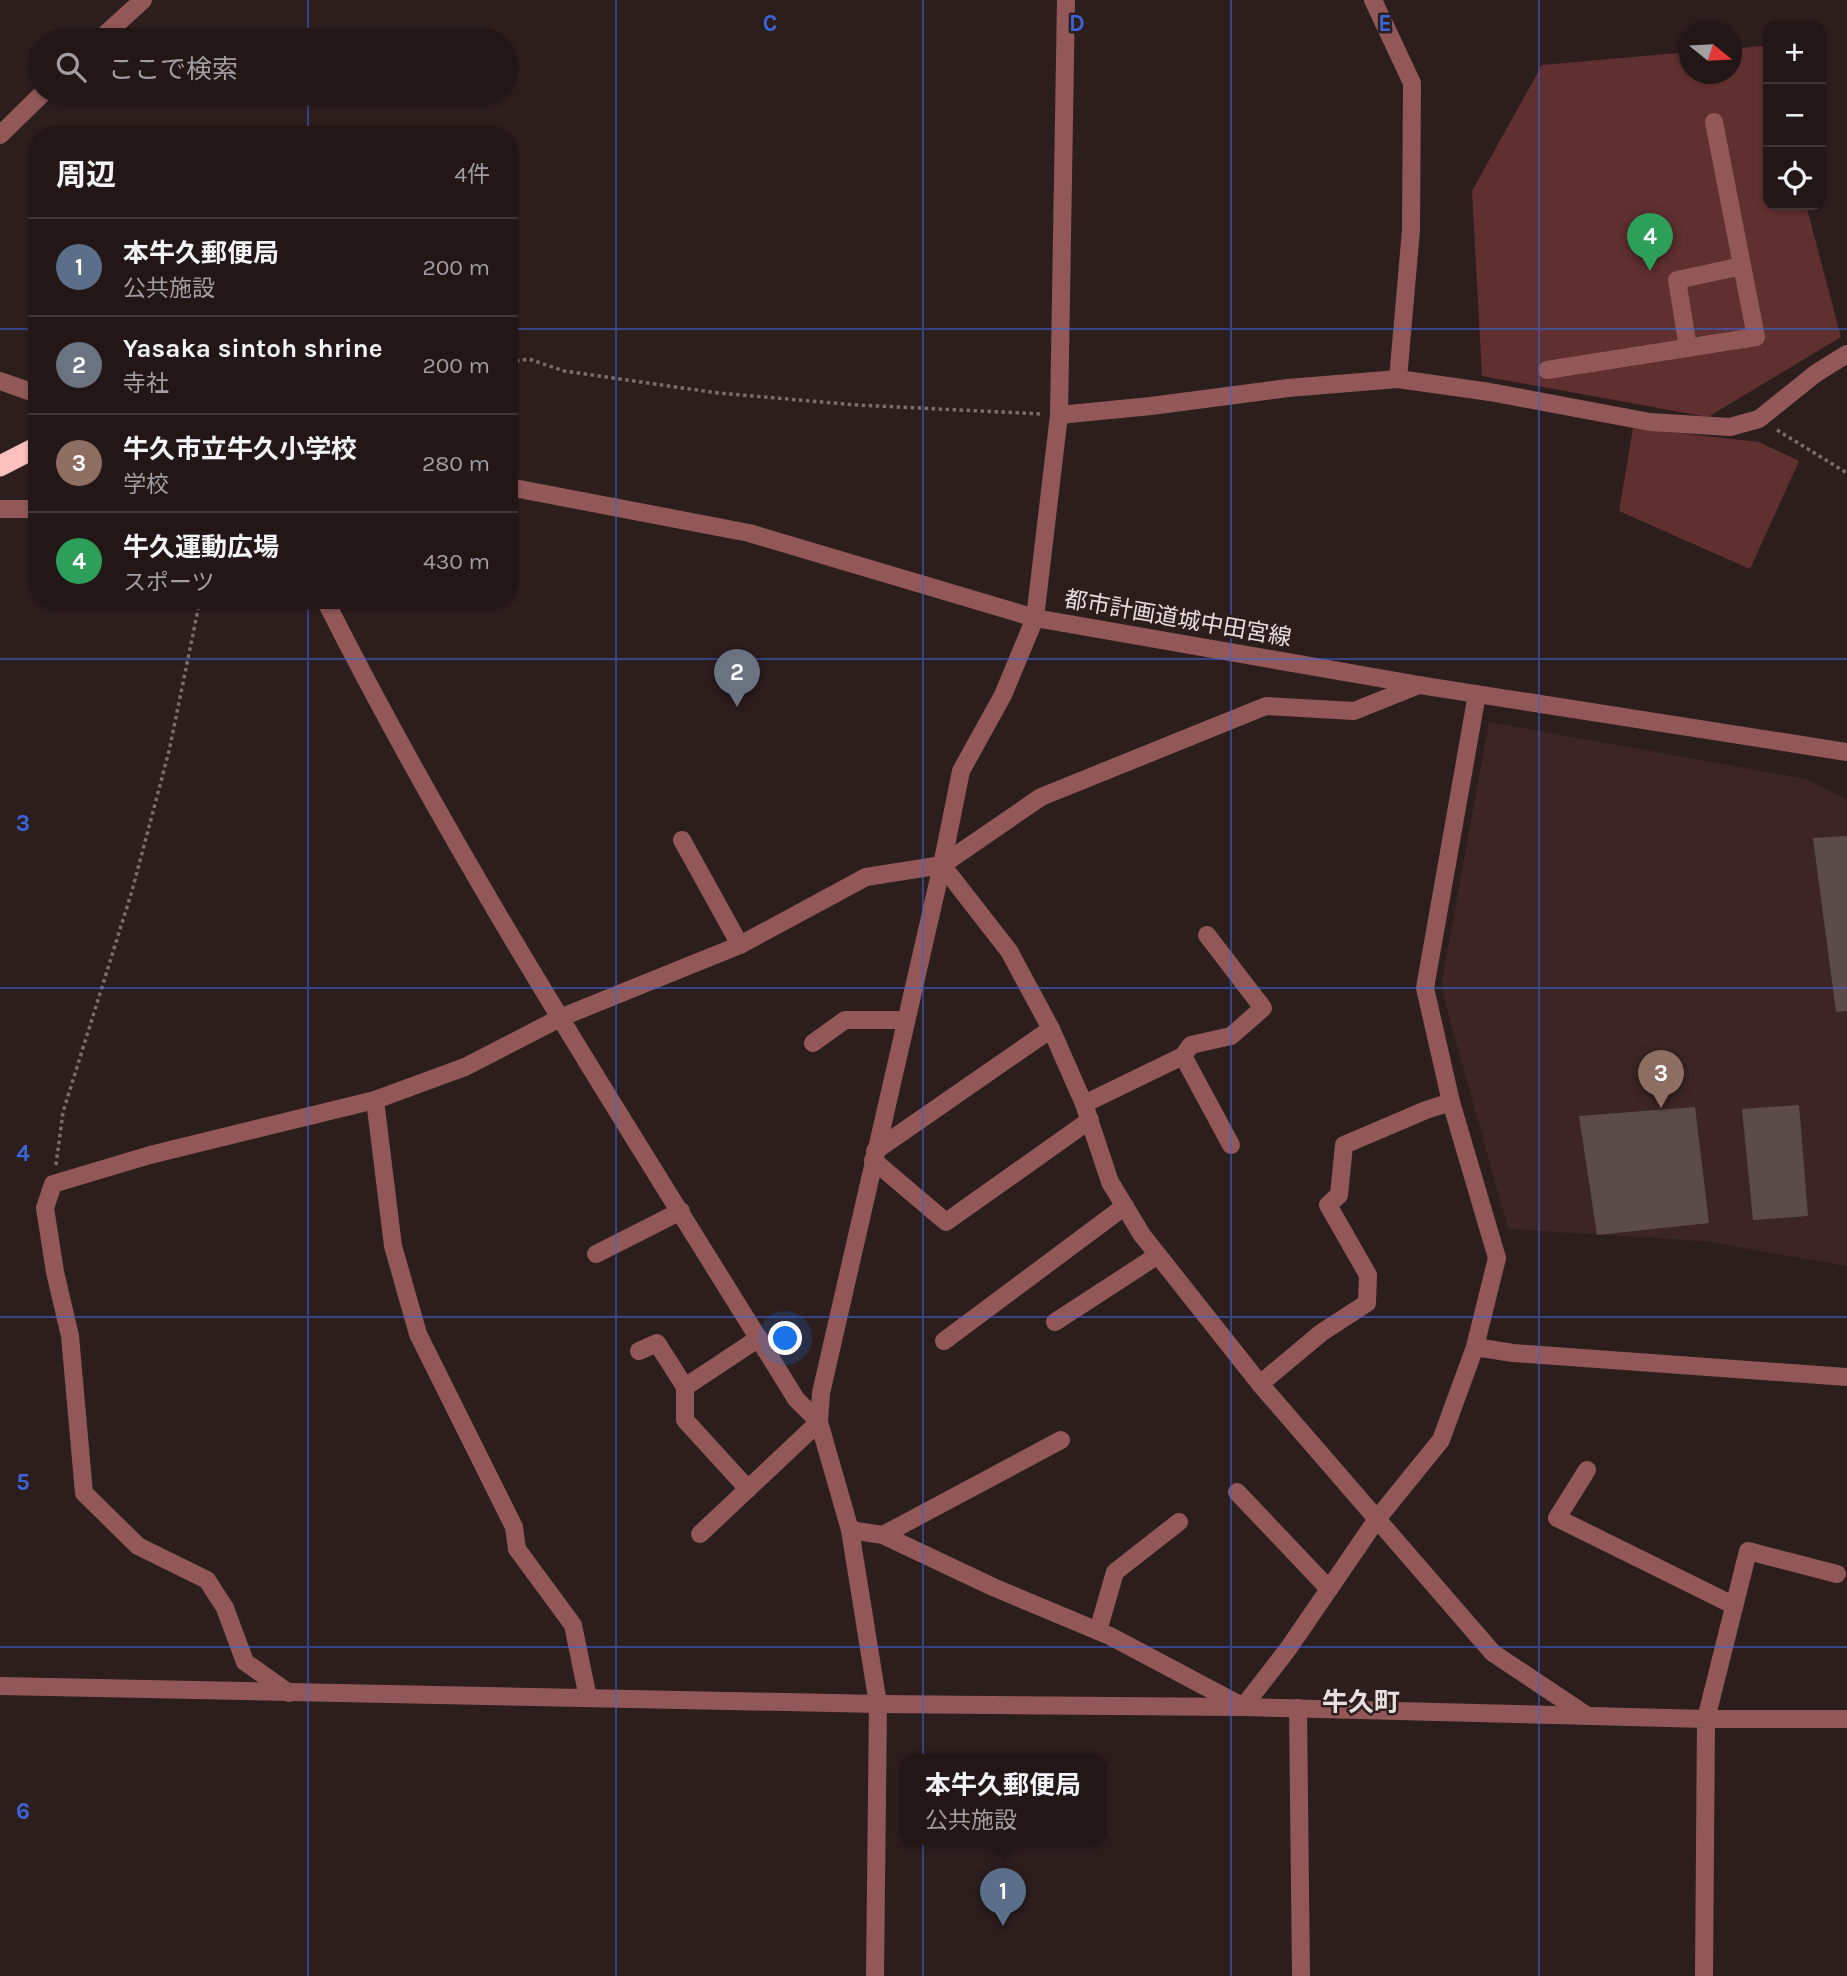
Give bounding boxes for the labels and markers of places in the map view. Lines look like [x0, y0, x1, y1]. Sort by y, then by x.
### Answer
pin: 4 [1627, 213, 1673, 271]
pin: 2 [714, 649, 760, 707]
pin: 3 [1638, 1050, 1684, 1108]
pin: 1 [980, 1868, 1026, 1926]

